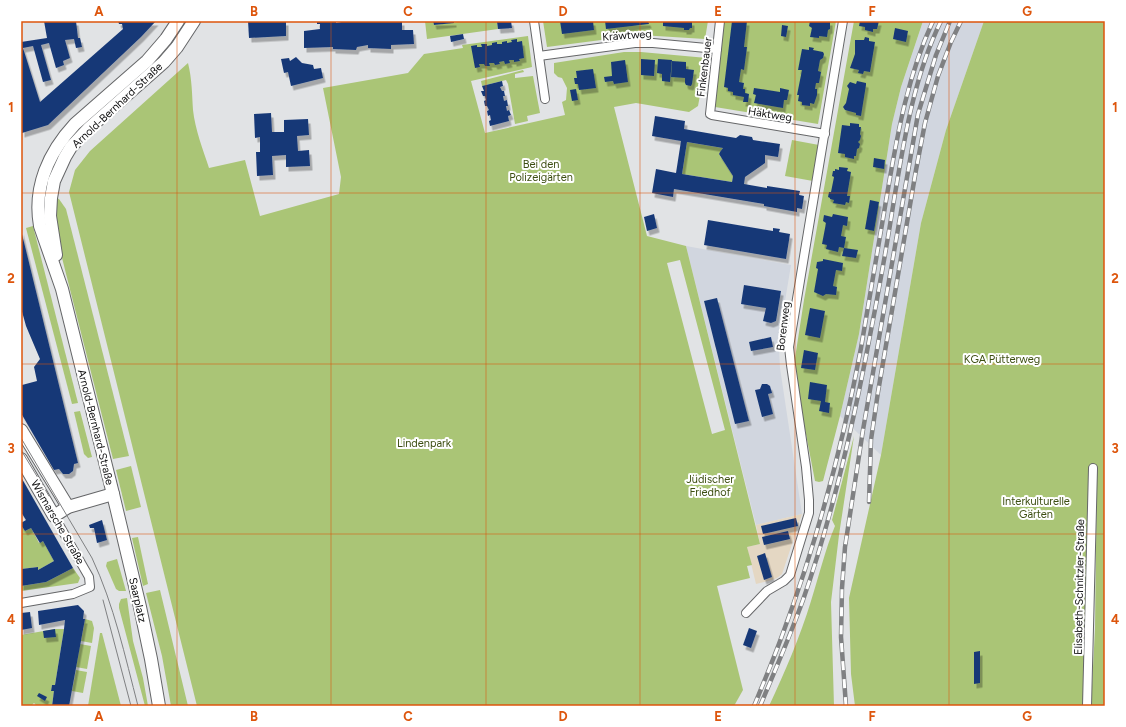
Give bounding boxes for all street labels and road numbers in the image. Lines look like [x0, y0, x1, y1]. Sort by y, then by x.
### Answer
street label: Kräwtweg [602, 27, 652, 44]
street label: Finkenbauer [694, 36, 715, 98]
street label: Arnold-Bernhard-Straße [70, 60, 165, 151]
street label: Häktweg [747, 105, 793, 124]
street label: Borenweg [774, 301, 793, 352]
street label: Arnold-Bernhard-Straße [75, 368, 116, 486]
street label: Wismarsche Straße [28, 478, 87, 567]
street label: Elisabeth-Schnitzler-Straße [1072, 519, 1087, 655]
street label: Saarplatz [126, 576, 149, 624]

